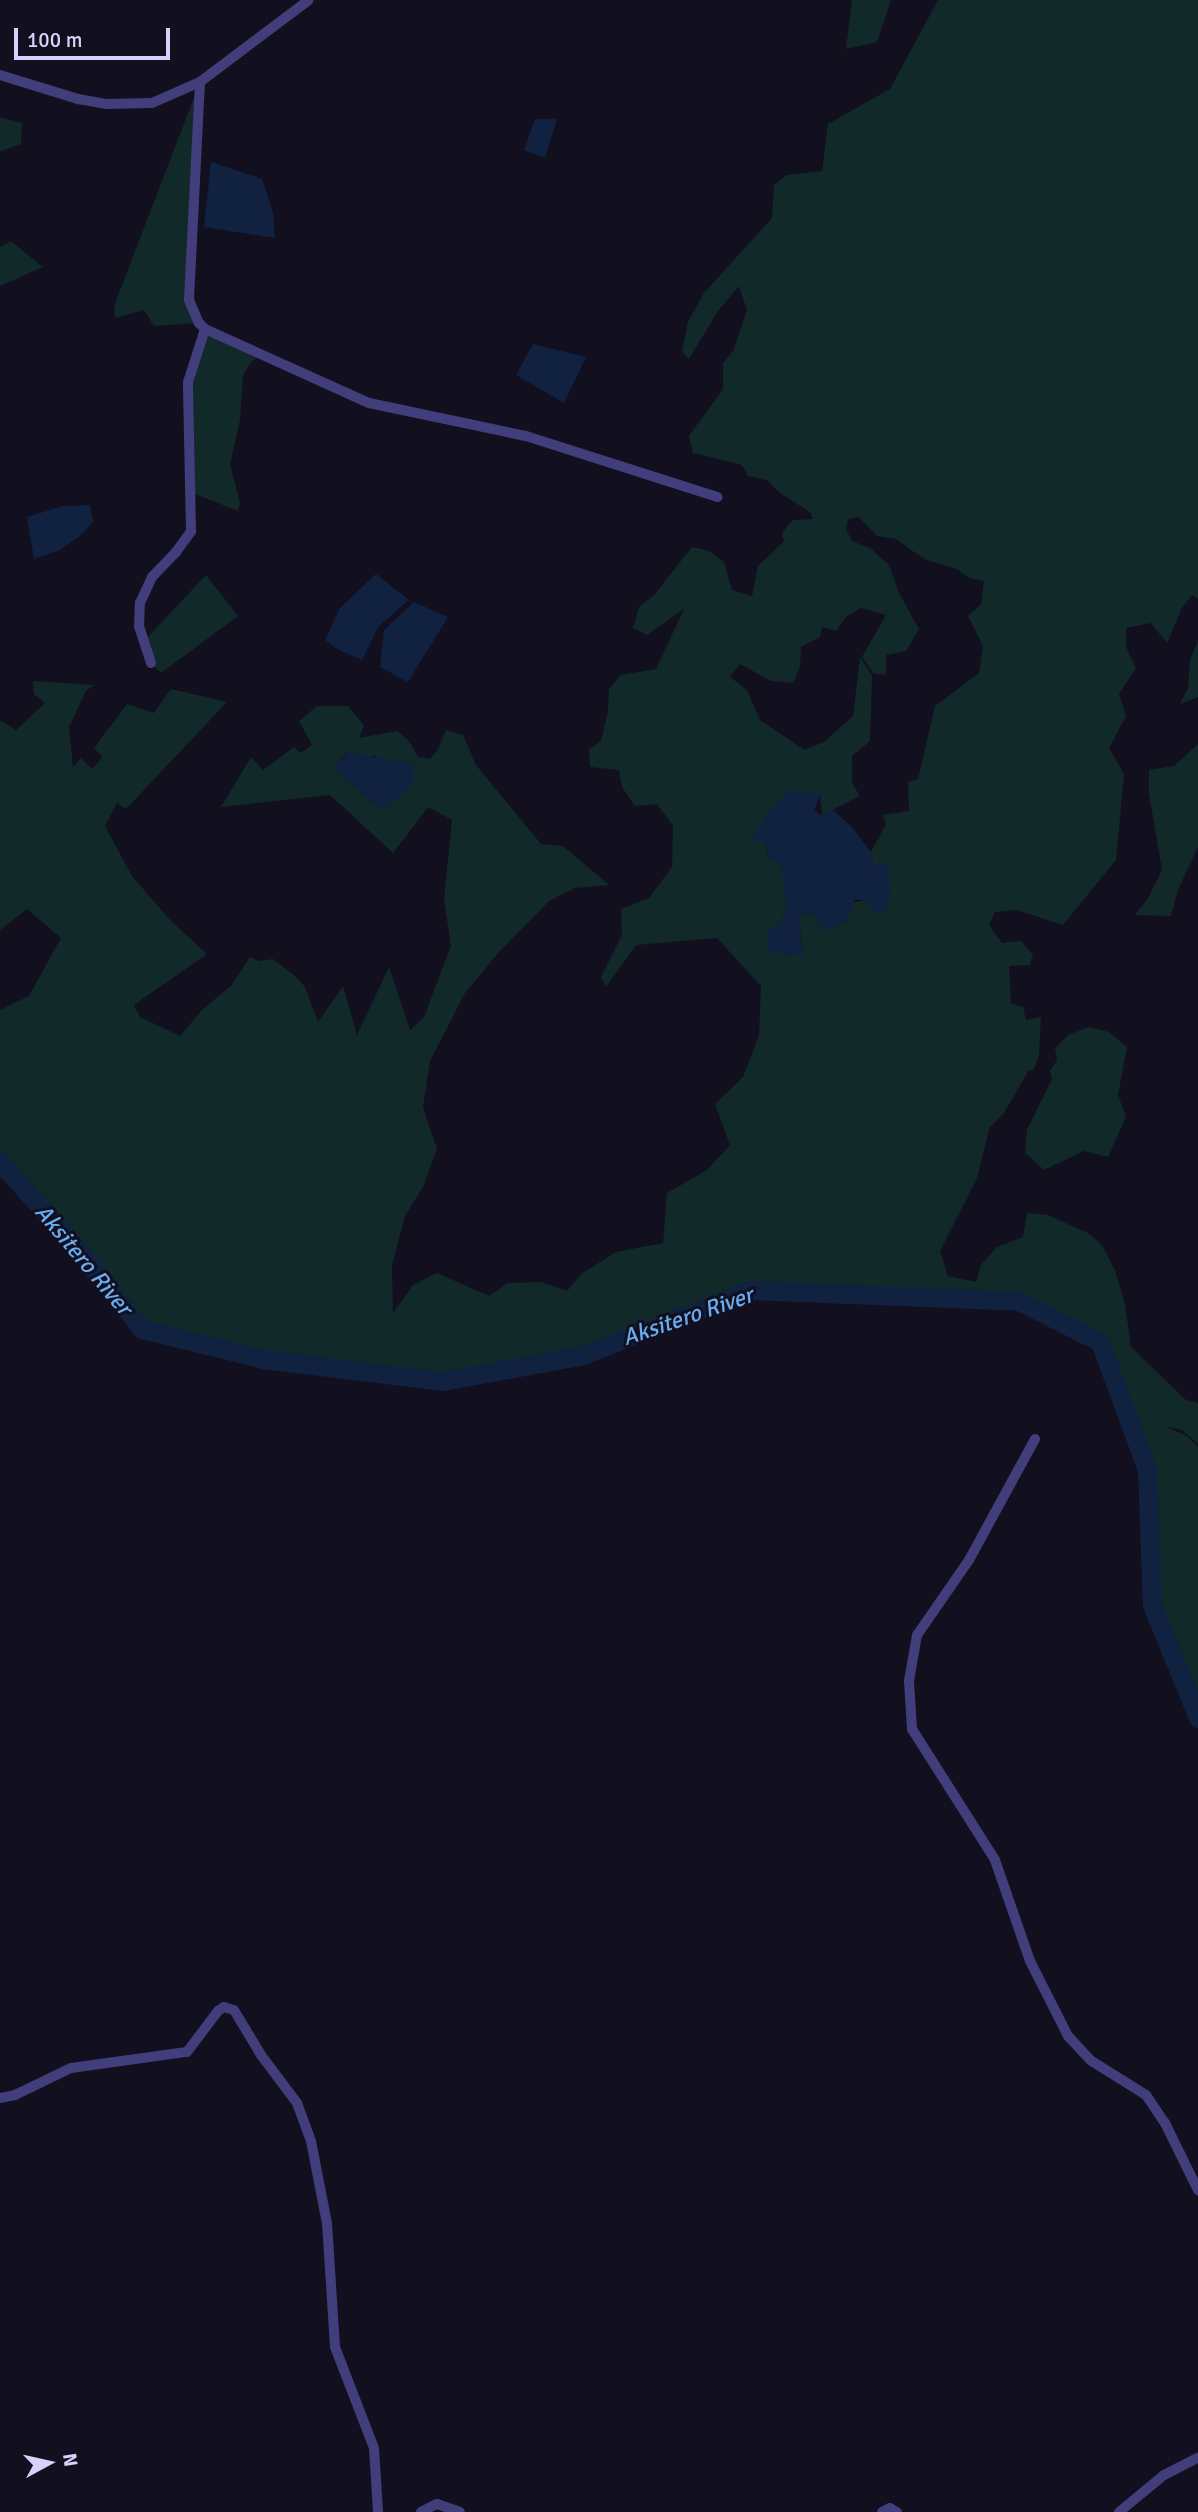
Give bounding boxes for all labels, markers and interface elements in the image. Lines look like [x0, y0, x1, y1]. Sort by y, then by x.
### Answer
scale bar [18, 14, 173, 58]
text: 100 m [27, 27, 82, 53]
water label: Aksitero River [29, 1199, 137, 1321]
water label: Aksitero River [619, 1282, 757, 1352]
north arrow [14, 2428, 84, 2498]
text: N [57, 2452, 83, 2468]

